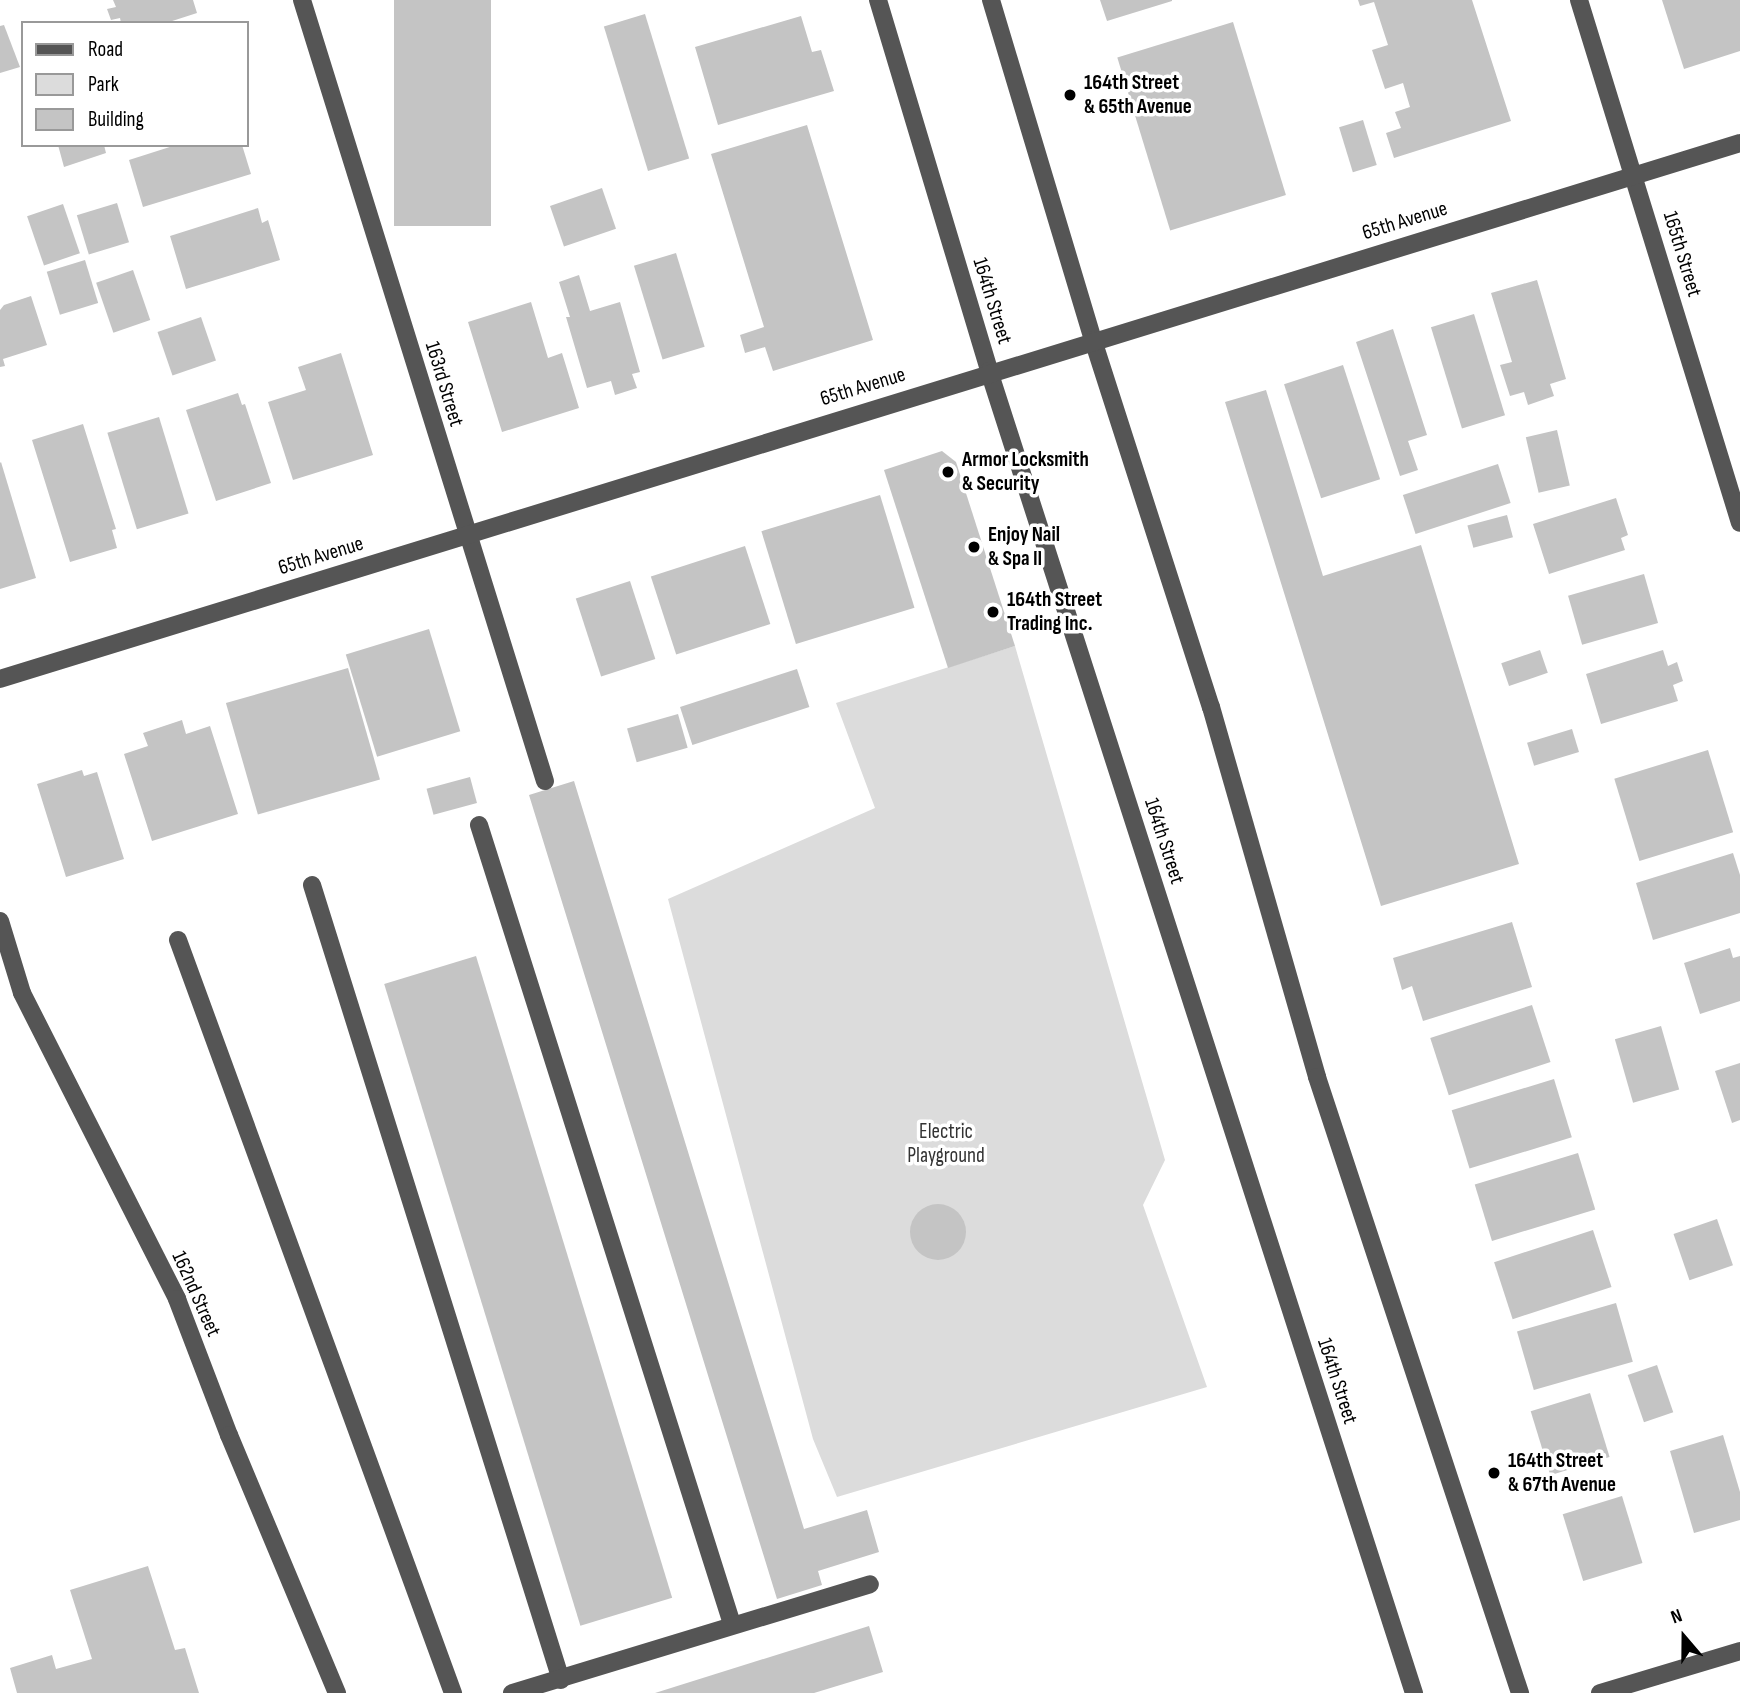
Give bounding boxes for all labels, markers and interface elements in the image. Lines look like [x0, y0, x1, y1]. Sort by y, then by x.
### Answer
legend [21, 21, 248, 147]
text: Road [88, 37, 123, 62]
place label: 164th Street & 65th Avenue [1084, 70, 1192, 120]
text: Park [88, 72, 119, 97]
marker: 164th Street & 65th Avenue [1062, 87, 1078, 103]
text: Building [88, 107, 144, 132]
street label: 65th Avenue [1359, 196, 1451, 246]
street label: 165th Street [1657, 208, 1707, 300]
street label: 164th Street [967, 255, 1017, 347]
street label: 163rd Street [419, 339, 469, 429]
street label: 65th Avenue [817, 362, 909, 412]
place label: Armor Locksmith & Security [962, 447, 1089, 497]
marker: Armor Locksmith & Security [940, 464, 956, 480]
place label: Enjoy Nail & Spa II [988, 522, 1060, 572]
street label: 65th Avenue [275, 531, 367, 581]
marker: Enjoy Nail & Spa II [966, 539, 982, 555]
place label: 164th Street Trading Inc. [1007, 587, 1102, 637]
marker: 164th Street Trading Inc. [985, 604, 1001, 620]
street label: 164th Street [1138, 795, 1190, 887]
park label: Electric Playground [907, 1119, 985, 1169]
street label: 162nd Street [166, 1247, 226, 1341]
street label: 164th Street [1311, 1335, 1363, 1427]
place label: 164th Street & 67th Avenue [1508, 1448, 1616, 1498]
marker: 164th Street & 67th Avenue [1486, 1465, 1502, 1481]
north arrow [1649, 1602, 1719, 1672]
text: N [1668, 1604, 1685, 1629]

